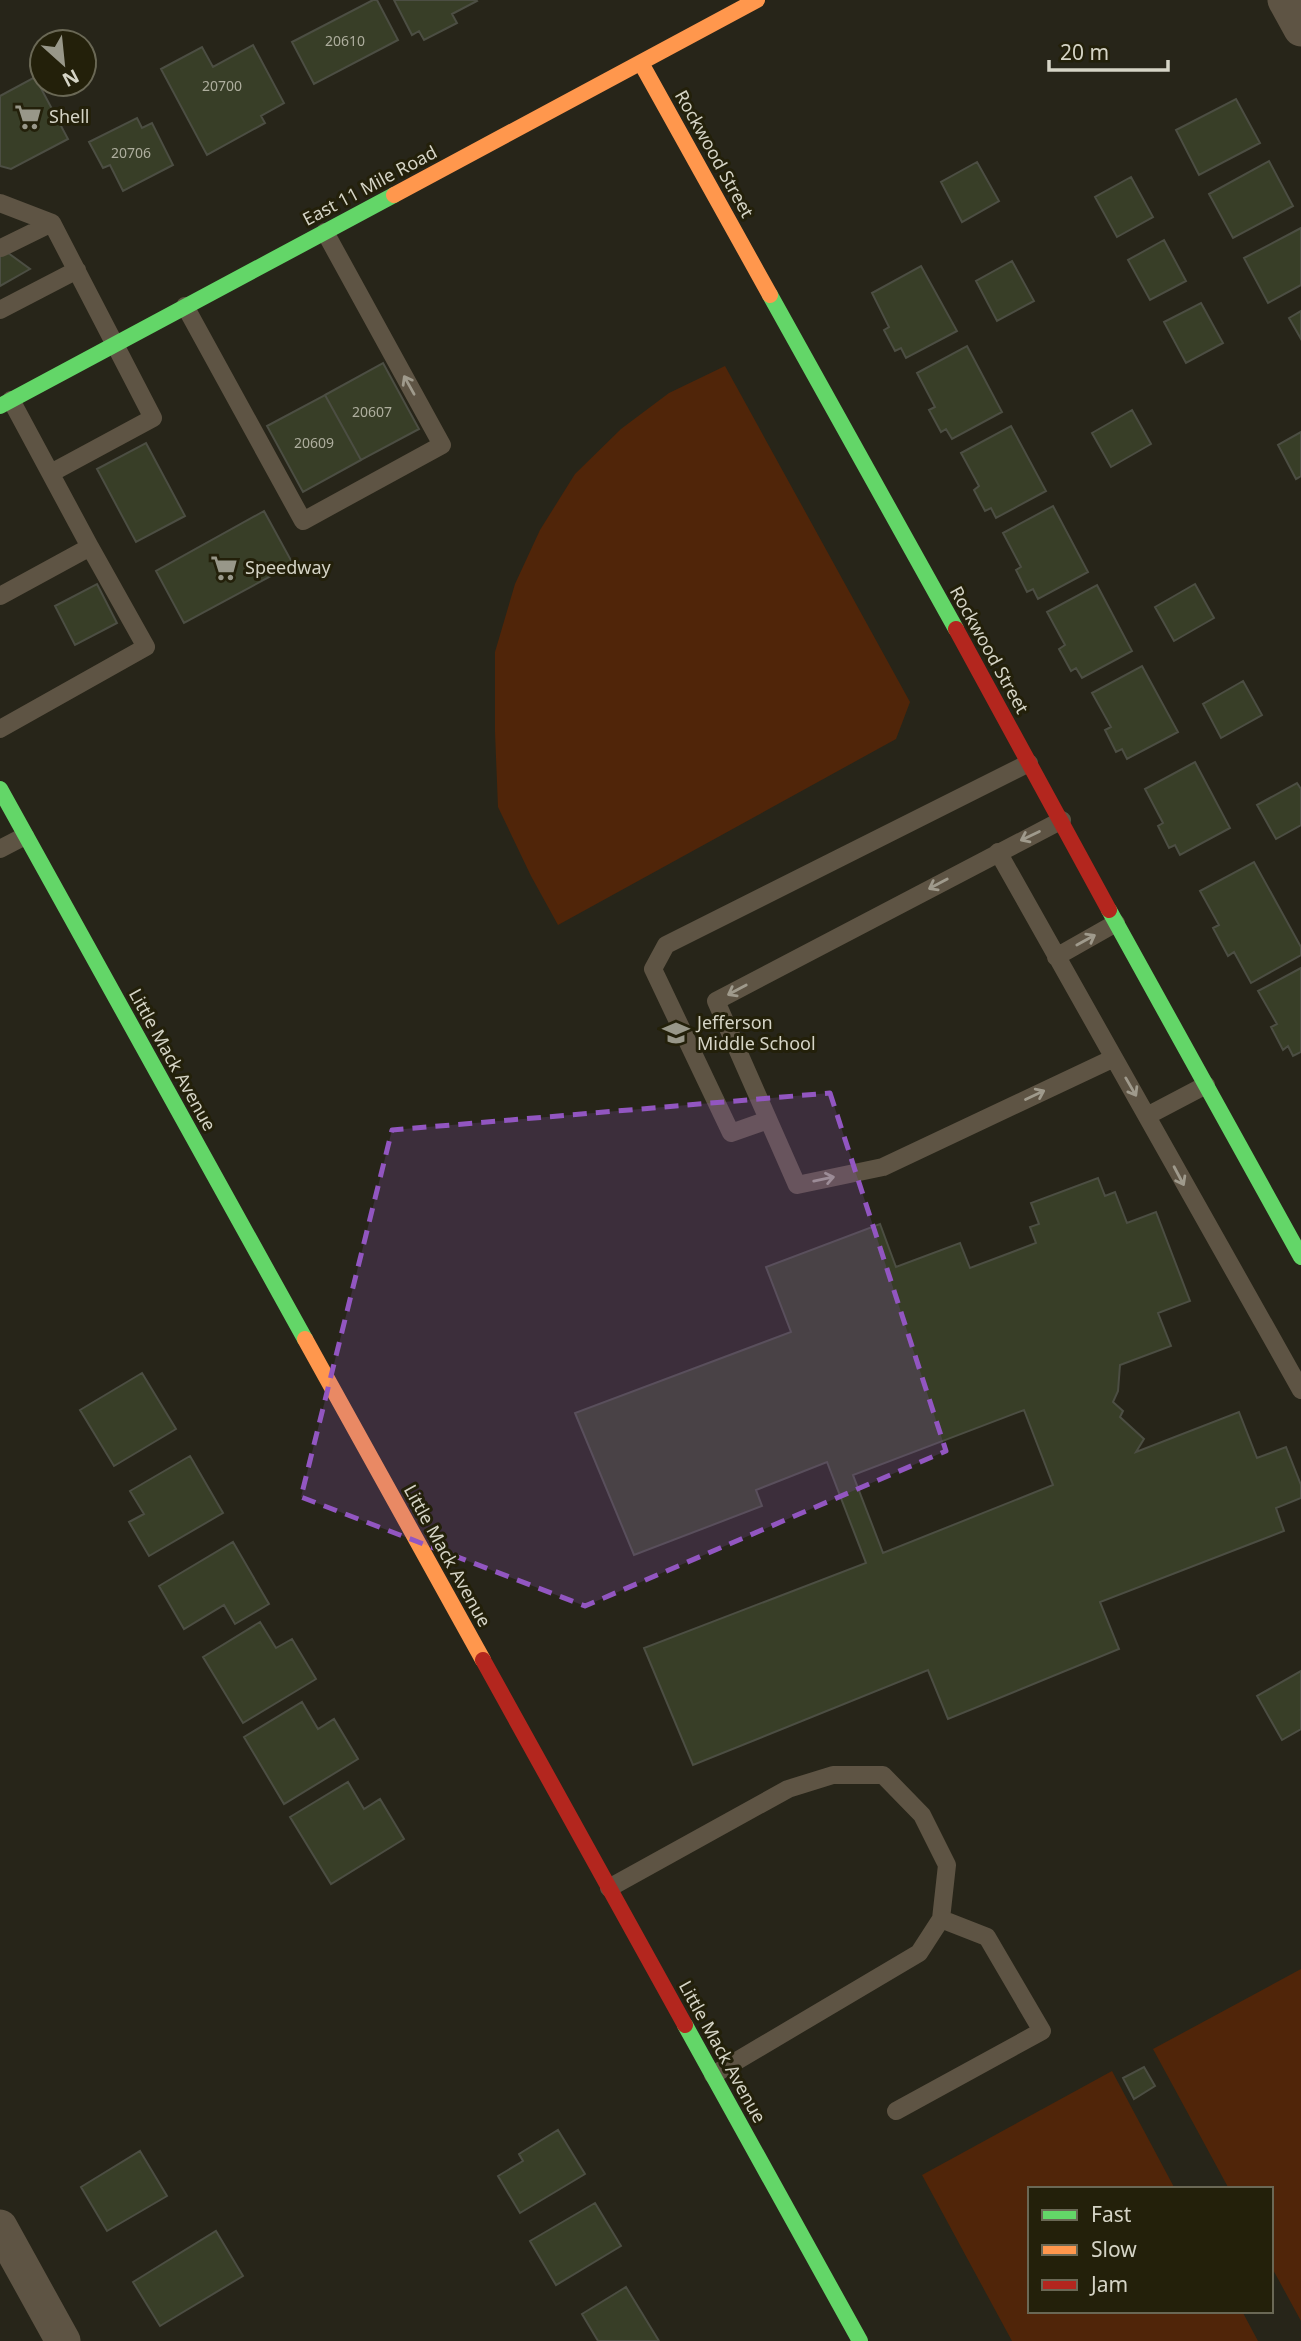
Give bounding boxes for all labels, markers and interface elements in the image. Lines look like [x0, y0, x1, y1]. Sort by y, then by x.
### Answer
north arrow [28, 28, 98, 98]
scale bar [1049, 28, 1168, 72]
house number: 20610 [325, 31, 365, 50]
text: 20 m [1060, 38, 1109, 66]
text: N [58, 63, 84, 93]
house number: 20700 [202, 76, 242, 95]
street label: Rockwood Street [670, 85, 760, 222]
supermarket icon: Shell [13, 102, 43, 132]
place label: Shell [49, 104, 89, 128]
street label: East 11 Mile Road [298, 140, 441, 231]
house number: 20706 [111, 143, 151, 162]
one-way arrow [402, 375, 415, 396]
house number: 20607 [352, 402, 392, 421]
house number: 20609 [294, 433, 334, 452]
supermarket icon: Speedway [209, 553, 239, 583]
place label: Speedway [245, 555, 332, 579]
street label: Rockwood Street [945, 581, 1035, 718]
one-way arrow [1020, 830, 1041, 844]
one-way arrow [928, 878, 949, 891]
one-way arrow [1076, 933, 1096, 947]
street label: Little Mack Avenue [124, 984, 222, 1135]
one-way arrow [727, 984, 748, 998]
place label: Jefferson Middle School [695, 1010, 816, 1055]
school or university icon: Jefferson Middle School [661, 1018, 691, 1048]
one-way arrow [1124, 1076, 1138, 1096]
one-way arrow [1024, 1088, 1045, 1102]
one-way arrow [1173, 1165, 1187, 1186]
one-way arrow [812, 1172, 835, 1186]
street label: Little Mack Avenue [399, 1480, 497, 1631]
street label: Little Mack Avenue [674, 1976, 772, 2127]
legend [1028, 2187, 1273, 2313]
text: Fast [1091, 2200, 1132, 2228]
text: Slow [1091, 2235, 1137, 2263]
text: Jam [1089, 2270, 1128, 2298]

